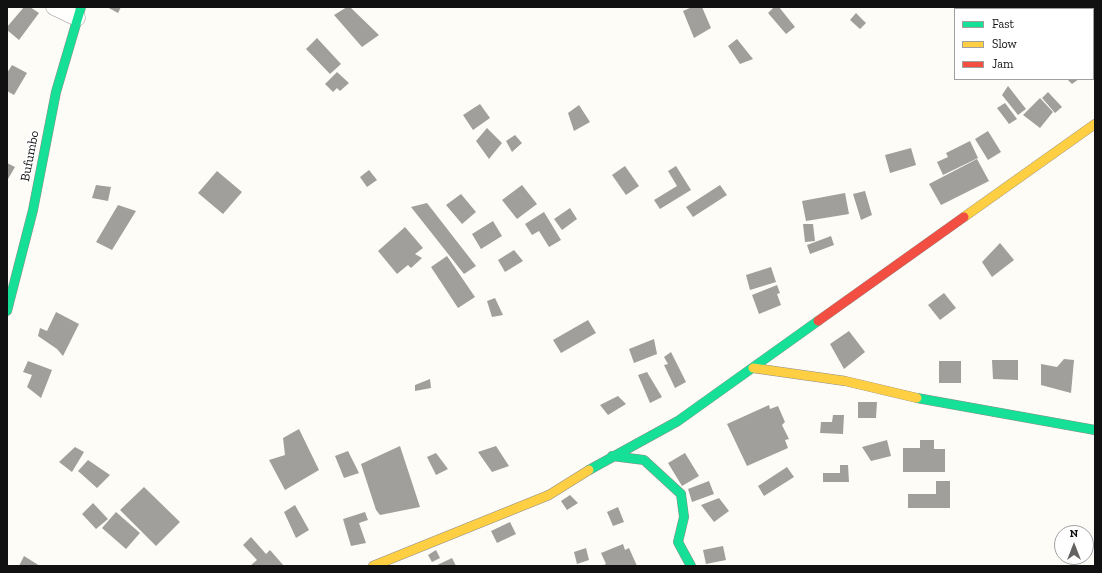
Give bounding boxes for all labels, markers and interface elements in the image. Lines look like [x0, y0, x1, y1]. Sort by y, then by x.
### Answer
legend [954, 8, 1094, 80]
text: Fast [992, 17, 1014, 31]
text: Slow [992, 37, 1017, 51]
text: Jam [992, 57, 1013, 71]
street label: Bufumbo [17, 129, 43, 183]
north arrow [1054, 525, 1094, 565]
text: N [1070, 527, 1078, 540]

